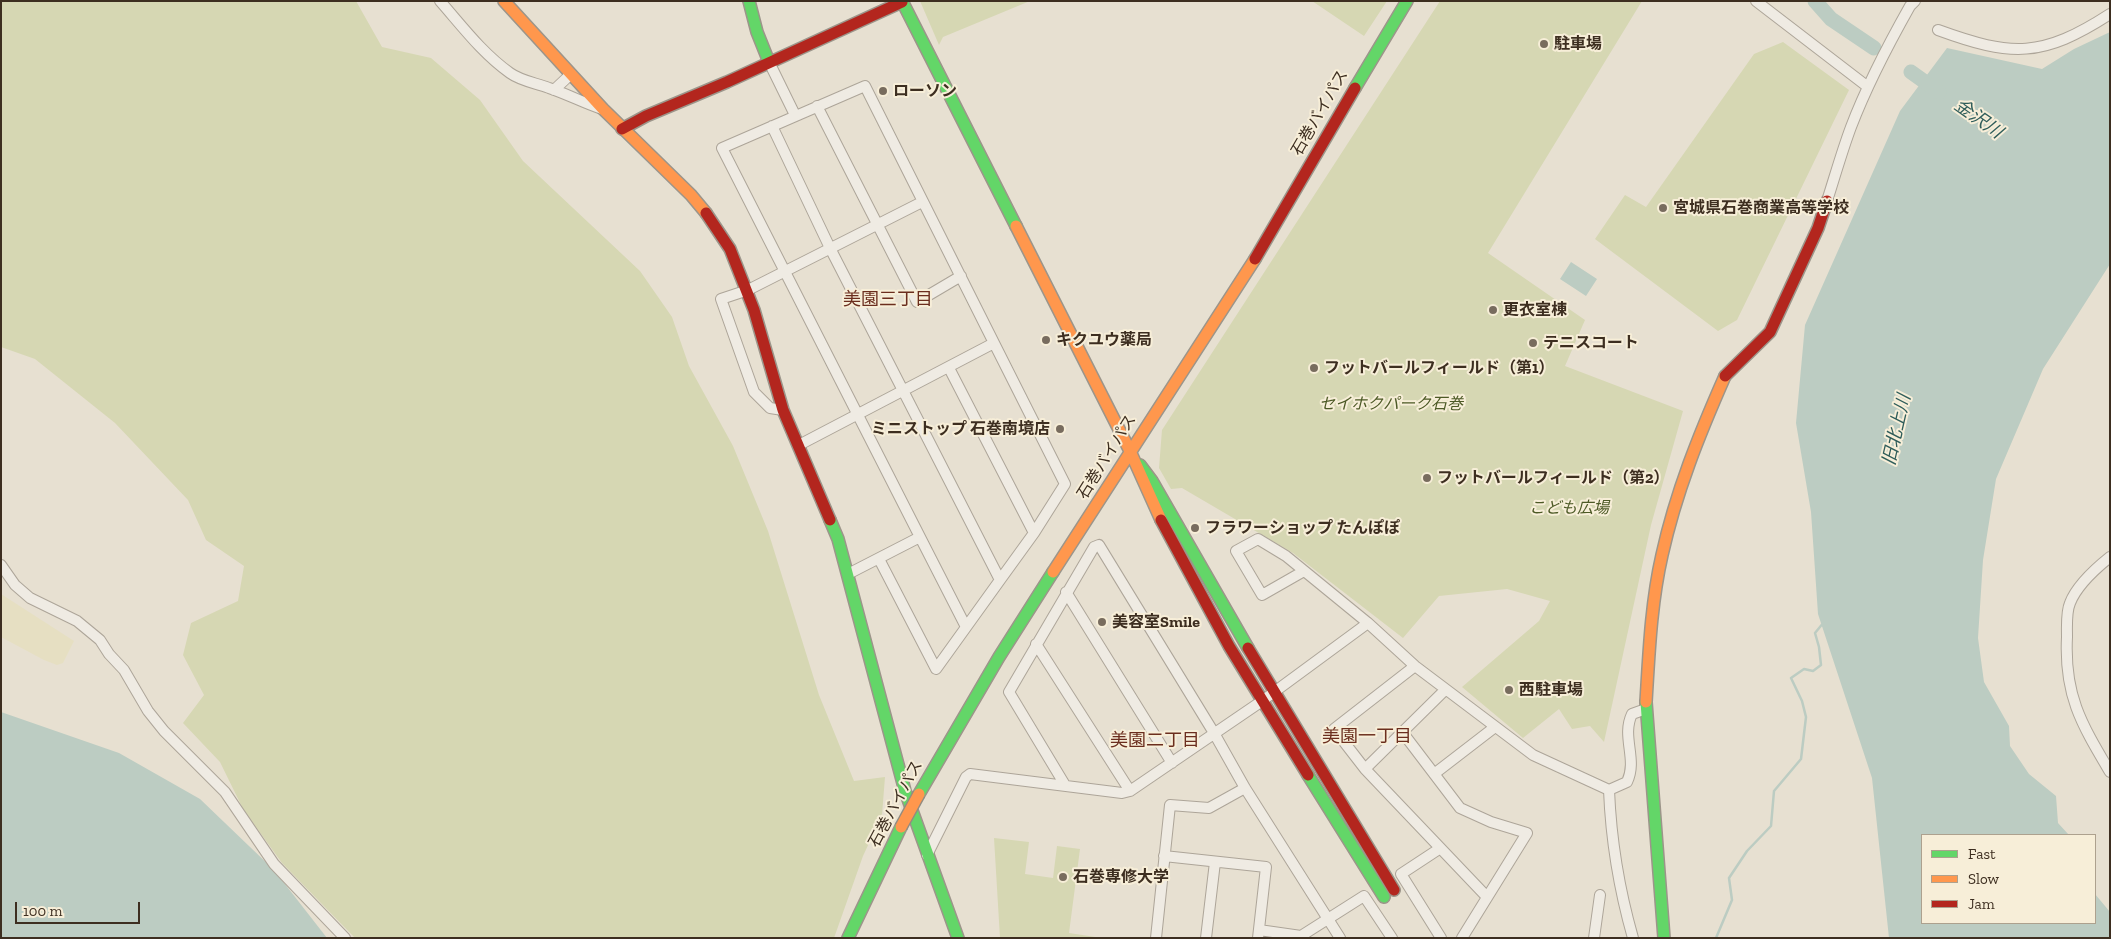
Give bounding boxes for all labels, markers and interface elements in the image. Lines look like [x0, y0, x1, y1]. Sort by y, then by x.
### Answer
place label: 駐車場 [1554, 34, 1602, 54]
marker: 駐車場 [1538, 38, 1550, 50]
street label: 石巻バイパス [1288, 67, 1352, 159]
place label: ローソン [893, 81, 957, 101]
marker: ローソン [877, 85, 889, 97]
water label: 金沢川 [1950, 95, 2006, 143]
place label: 宮城県石巻商業高等学校 [1673, 198, 1849, 218]
marker: 宮城県石巻商業高等学校 [1657, 202, 1669, 214]
district label: 美園三丁目 [843, 289, 933, 311]
place label: 更衣室棟 [1503, 300, 1567, 320]
marker: 更衣室棟 [1487, 304, 1499, 316]
place label: キクユウ薬局 [1056, 330, 1152, 350]
place label: テニスコート [1543, 333, 1639, 353]
marker: キクユウ薬局 [1040, 334, 1052, 346]
marker: テニスコート [1527, 337, 1539, 349]
place label: フットバールフィールド（第1） [1324, 358, 1554, 378]
marker: フットバールフィールド（第1） [1308, 362, 1320, 374]
water label: 旧北上川 [1878, 392, 1916, 468]
park label: セイホクパーク石巻 [1319, 394, 1463, 414]
street label: 石巻バイパス [1073, 411, 1141, 503]
place label: ミニストップ 石巻南境店 [871, 419, 1050, 439]
marker: ミニストップ 石巻南境店 [1054, 423, 1066, 435]
place label: フットバールフィールド（第2） [1437, 468, 1670, 488]
marker: フットバールフィールド（第2） [1421, 472, 1433, 484]
park label: こども広場 [1529, 498, 1609, 518]
place label: フラワーショップ たんぽぽ [1205, 518, 1400, 538]
marker: フラワーショップ たんぽぽ [1189, 522, 1201, 534]
place label: 美容室Smile [1112, 612, 1200, 632]
marker: 美容室Smile [1096, 616, 1108, 628]
place label: 西駐車場 [1519, 680, 1583, 700]
marker: 西駐車場 [1503, 684, 1515, 696]
district label: 美園一丁目 [1322, 726, 1412, 748]
district label: 美園二丁目 [1110, 730, 1200, 752]
street label: 石巻バイパス [865, 757, 927, 851]
legend [1921, 834, 2096, 924]
text: Fast [1968, 845, 1996, 863]
place label: 石巻専修大学 [1073, 867, 1169, 887]
text: Slow [1968, 870, 1999, 888]
marker: 石巻専修大学 [1057, 871, 1069, 883]
scale bar [18, 892, 142, 924]
text: Jam [1968, 895, 1995, 913]
text: 100 m [23, 902, 62, 920]

